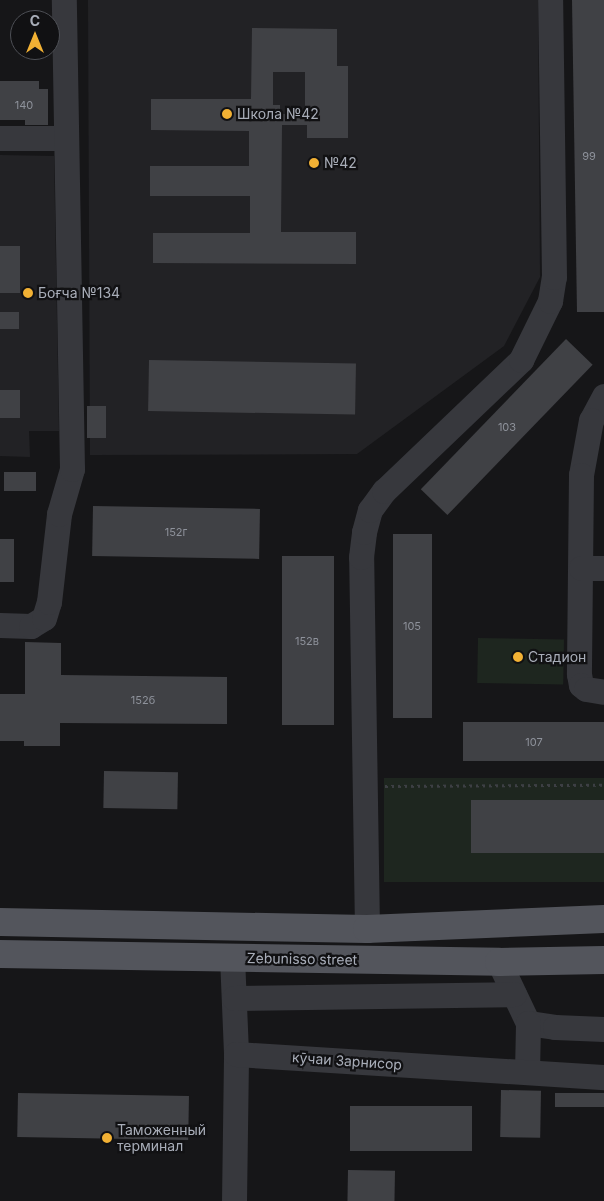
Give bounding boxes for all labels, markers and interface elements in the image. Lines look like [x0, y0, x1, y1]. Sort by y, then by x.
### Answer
north arrow [10, 10, 60, 60]
text: С [30, 12, 40, 29]
house number: 140 [15, 98, 33, 112]
place label: Школа №42 [237, 106, 319, 122]
marker: Школа №42 [221, 108, 233, 120]
house number: 99 [582, 149, 596, 163]
place label: №42 [324, 155, 357, 171]
marker: №42 [308, 157, 320, 169]
place label: Боғча №134 [38, 285, 120, 301]
marker: Боғча №134 [22, 287, 34, 299]
house number: 103 [498, 420, 516, 434]
house number: 152г [165, 525, 187, 539]
house number: 105 [403, 619, 421, 633]
house number: 152в [295, 634, 319, 648]
place label: Стадион [528, 649, 586, 665]
marker: Стадион [512, 651, 524, 663]
house number: 152б [131, 693, 155, 707]
house number: 107 [525, 735, 543, 749]
street label: Zebunisso street [247, 950, 357, 968]
street label: кӯчаи Зарнисор [291, 1049, 403, 1073]
place label: Таможенный терминал [117, 1122, 206, 1154]
marker: Таможенный терминал [101, 1132, 113, 1144]

